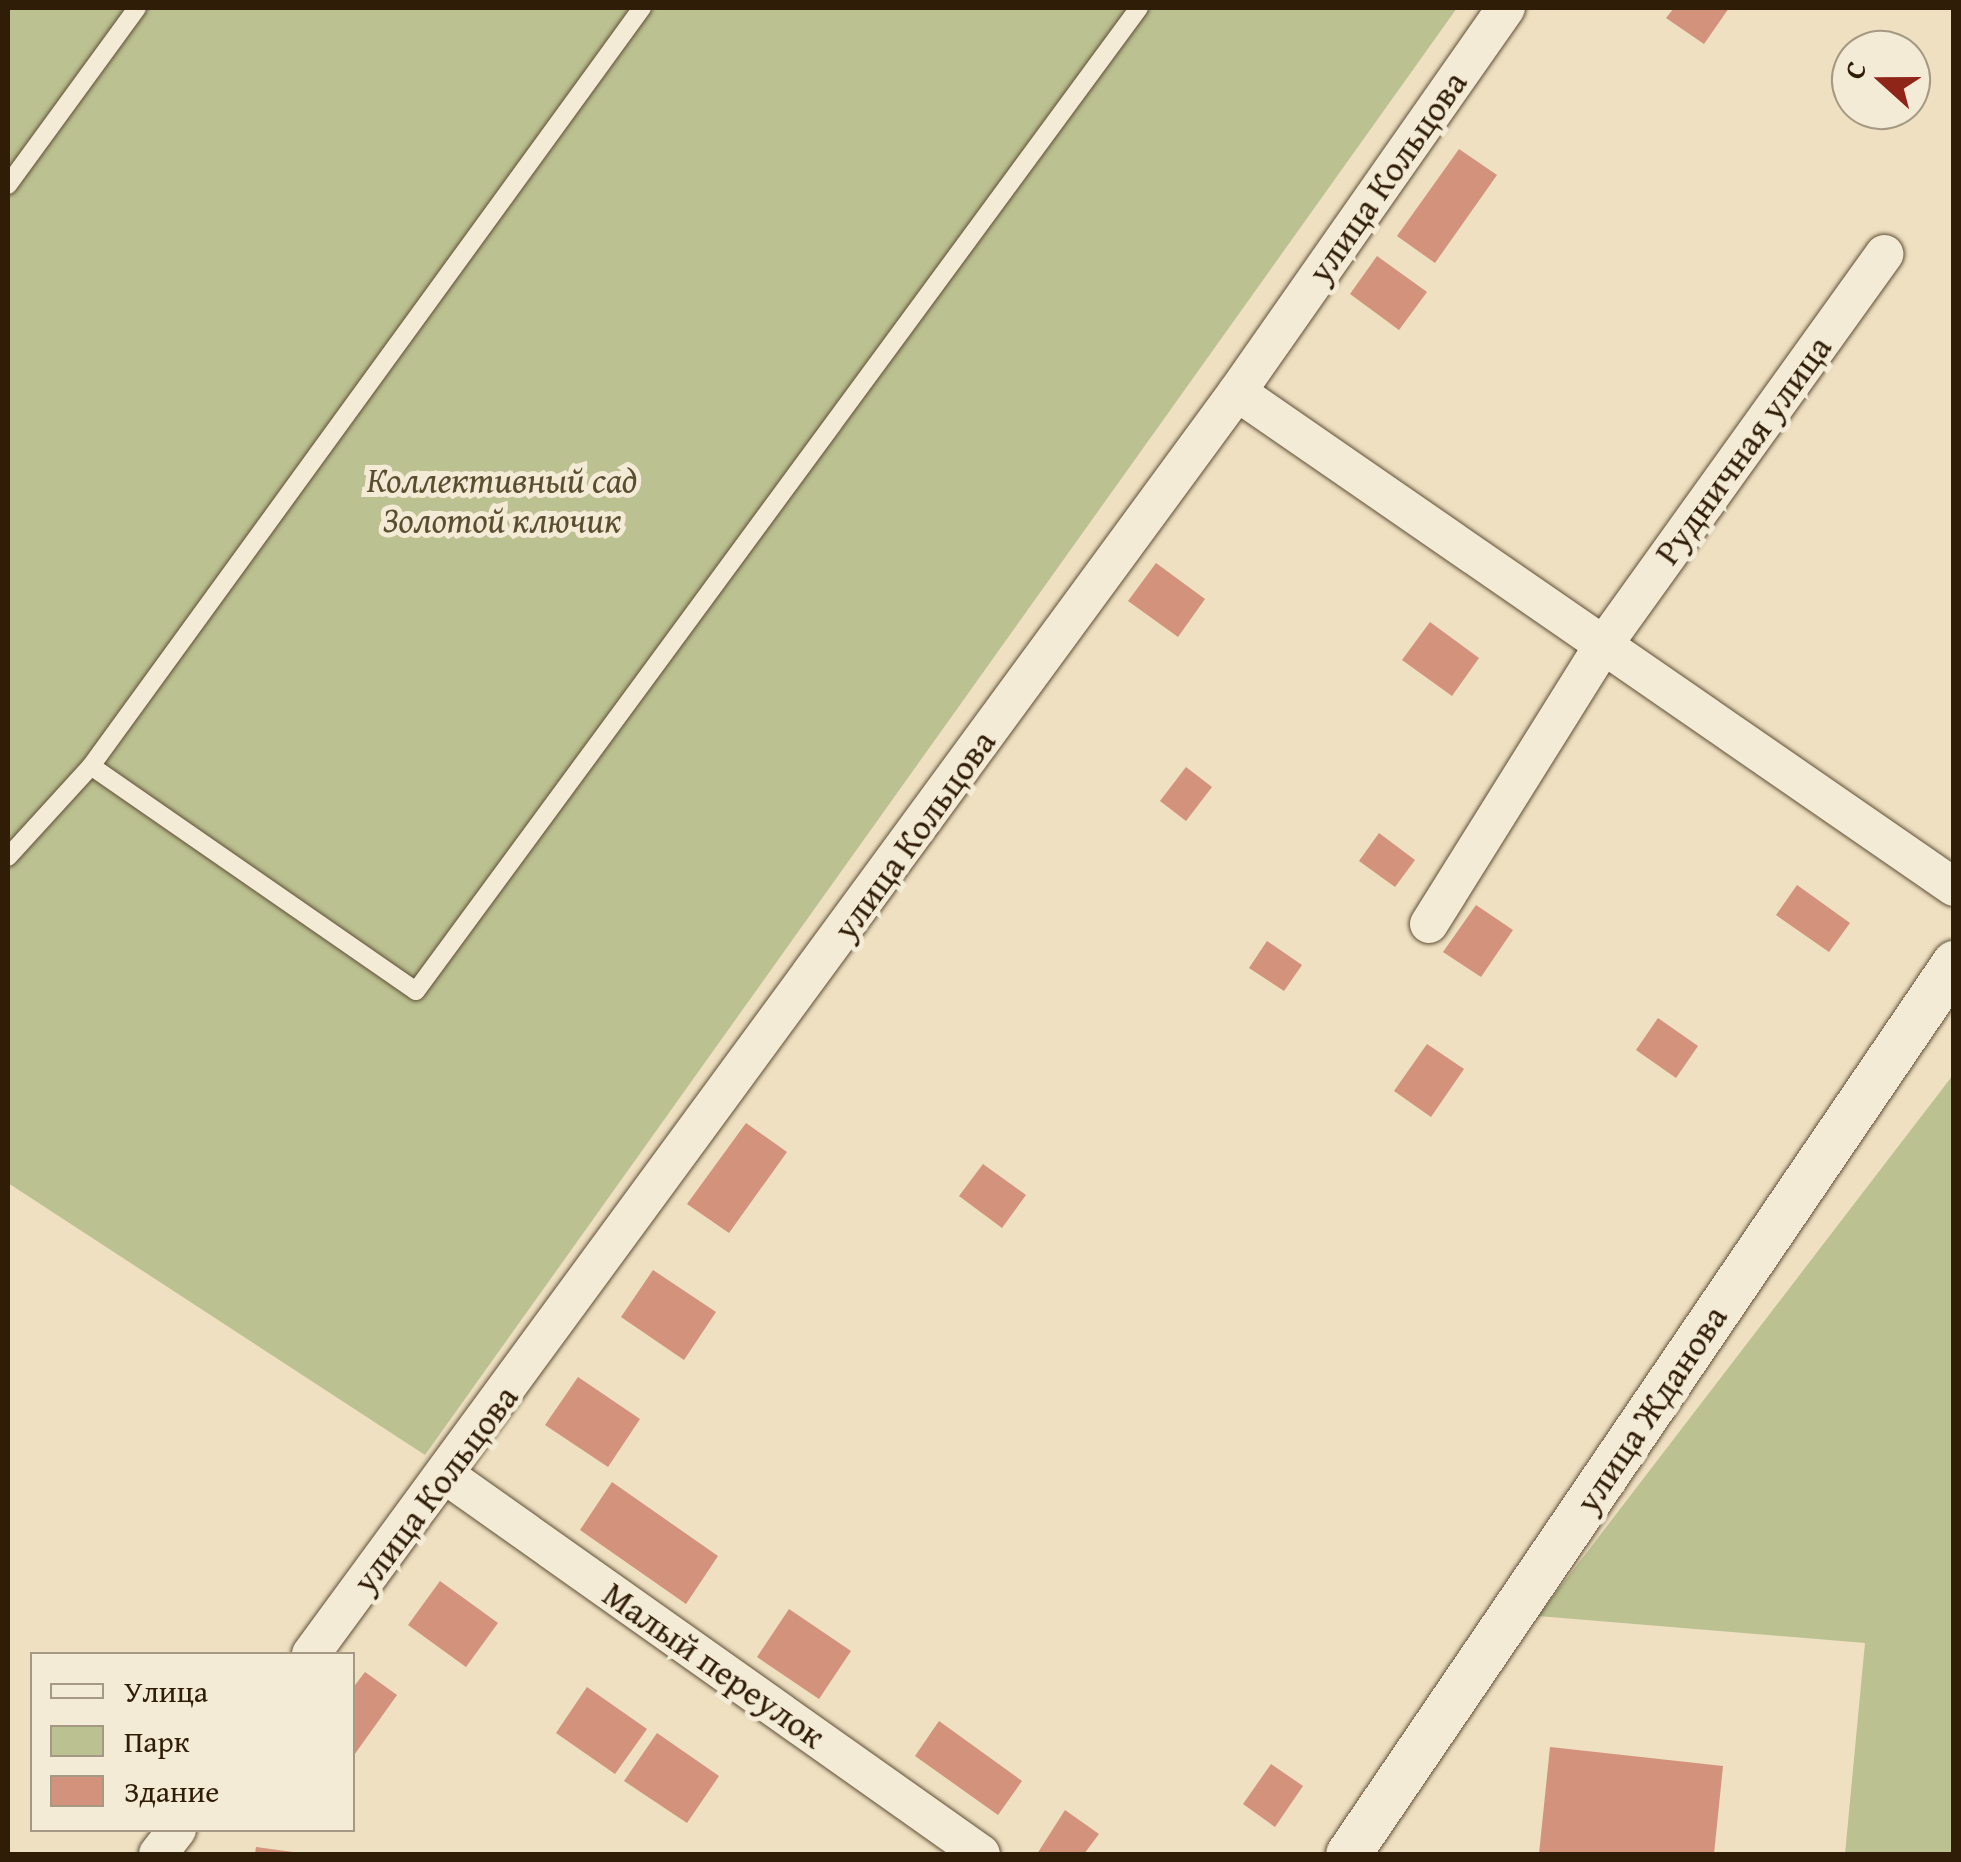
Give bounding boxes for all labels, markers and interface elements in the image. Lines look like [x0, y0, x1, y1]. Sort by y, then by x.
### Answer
north arrow [1831, 30, 1931, 130]
text: С [1832, 55, 1876, 85]
street label: улица Кольцова [1298, 63, 1476, 291]
street label: Рудничная улица [1646, 327, 1840, 573]
park label: Коллективный сад Золотой ключик [367, 459, 637, 541]
street label: улица Кольцова [824, 722, 1004, 948]
street label: улица Жданова [1566, 1297, 1736, 1521]
street label: улица Кольцова [343, 1377, 527, 1601]
street label: Малый переулок [595, 1573, 833, 1757]
legend [30, 1652, 355, 1832]
text: Улица [124, 1669, 208, 1713]
text: Парк [124, 1719, 190, 1763]
text: Здание [124, 1769, 219, 1813]

